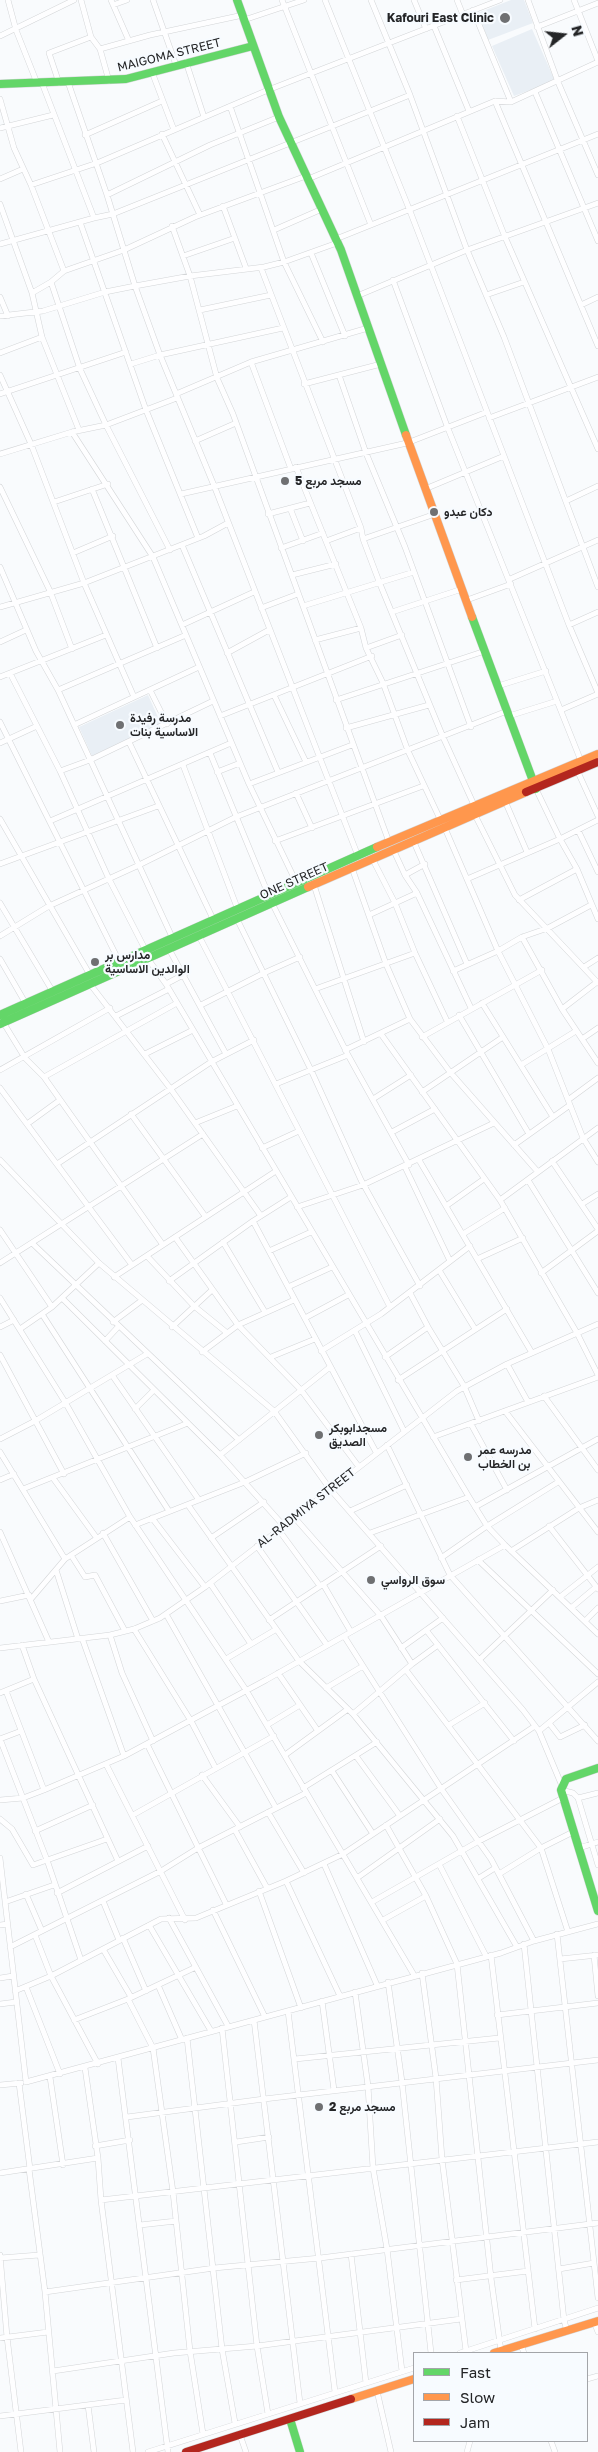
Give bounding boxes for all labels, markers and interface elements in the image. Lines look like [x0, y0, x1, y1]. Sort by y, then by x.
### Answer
north arrow [538, 10, 588, 60]
place label: Kafouri East Clinic [387, 11, 494, 25]
marker: Kafouri East Clinic [498, 11, 512, 25]
text: N [568, 23, 588, 38]
street label: MAIGOMA STREET [116, 35, 222, 75]
place label: مسجد مربع 5 [295, 474, 362, 488]
marker: مسجد مربع 5 [279, 475, 291, 487]
place label: دكان عبدو [444, 505, 493, 519]
marker: دكان عبدو [428, 506, 440, 518]
place label: مدرسة رفيدة الاساسية بنات [130, 711, 198, 739]
marker: مدرسة رفيدة الاساسية بنات [114, 719, 126, 731]
street label: ONE STREET [257, 859, 331, 903]
place label: مدارس بر الوالدين الاساسية [105, 948, 190, 976]
marker: مدارس بر الوالدين الاساسية [89, 956, 101, 968]
place label: مسجدابوبكر الصديق [329, 1421, 387, 1449]
marker: مسجدابوبكر الصديق [313, 1429, 325, 1441]
place label: مدرسه عمر بن الخطاب [478, 1443, 531, 1471]
marker: مدرسه عمر بن الخطاب [462, 1451, 474, 1463]
street label: AL-RADMIYA STREET [254, 1465, 358, 1551]
place label: سوق الرواسي [381, 1573, 445, 1587]
marker: سوق الرواسي [365, 1574, 377, 1586]
place label: مسجد مربع 2 [329, 2100, 396, 2114]
marker: مسجد مربع 2 [313, 2101, 325, 2113]
legend [413, 2352, 588, 2442]
text: Fast [460, 2363, 491, 2381]
text: Slow [460, 2388, 495, 2406]
text: Jam [460, 2413, 490, 2431]

